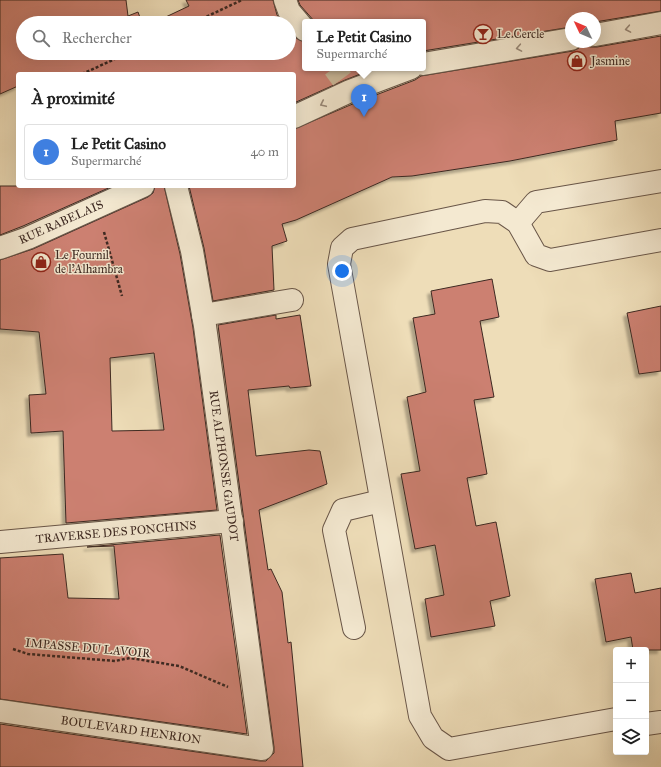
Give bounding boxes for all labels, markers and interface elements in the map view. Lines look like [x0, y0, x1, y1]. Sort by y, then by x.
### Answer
north arrow [565, 12, 601, 48]
search box [16, 16, 296, 60]
popup [302, 19, 426, 71]
bar icon: Le Cercle [472, 23, 494, 45]
one-way arrow [625, 24, 631, 33]
icon: search [30, 27, 52, 49]
place label: Le Cercle [497, 27, 544, 41]
text: Le Petit Casino [317, 28, 411, 46]
text: Rechercher [62, 29, 132, 47]
one-way arrow [516, 43, 522, 51]
text: Supermarché [317, 46, 387, 62]
shop icon: Jasmine [566, 50, 588, 72]
place label: Jasmine [589, 54, 630, 69]
pin: 1 [351, 84, 377, 117]
text: À proximité [32, 88, 115, 109]
one-way arrow [320, 99, 328, 107]
text: Le Petit Casino [71, 135, 166, 153]
text: 1 [43, 144, 49, 160]
text: 40 m [250, 144, 279, 160]
text: Supermarché [71, 153, 142, 169]
street label: RUE RABELAIS [17, 197, 105, 247]
place label: Le Fournil de l'Alhambra [55, 248, 124, 276]
shop icon: Le Fournil de l'Alhambra [30, 251, 52, 273]
your location [332, 261, 352, 281]
street label: RUE ALPHONSE GAUDOT [206, 389, 242, 543]
street label: TRAVERSE DES PONCHINS [35, 518, 197, 546]
street label: IMPASSE DU LAVOIR [25, 636, 152, 660]
map controls [613, 647, 649, 755]
button: + [613, 647, 649, 683]
button: − [613, 683, 649, 719]
street label: BOULEVARD HENRION [60, 713, 202, 747]
button: layers [613, 719, 649, 755]

